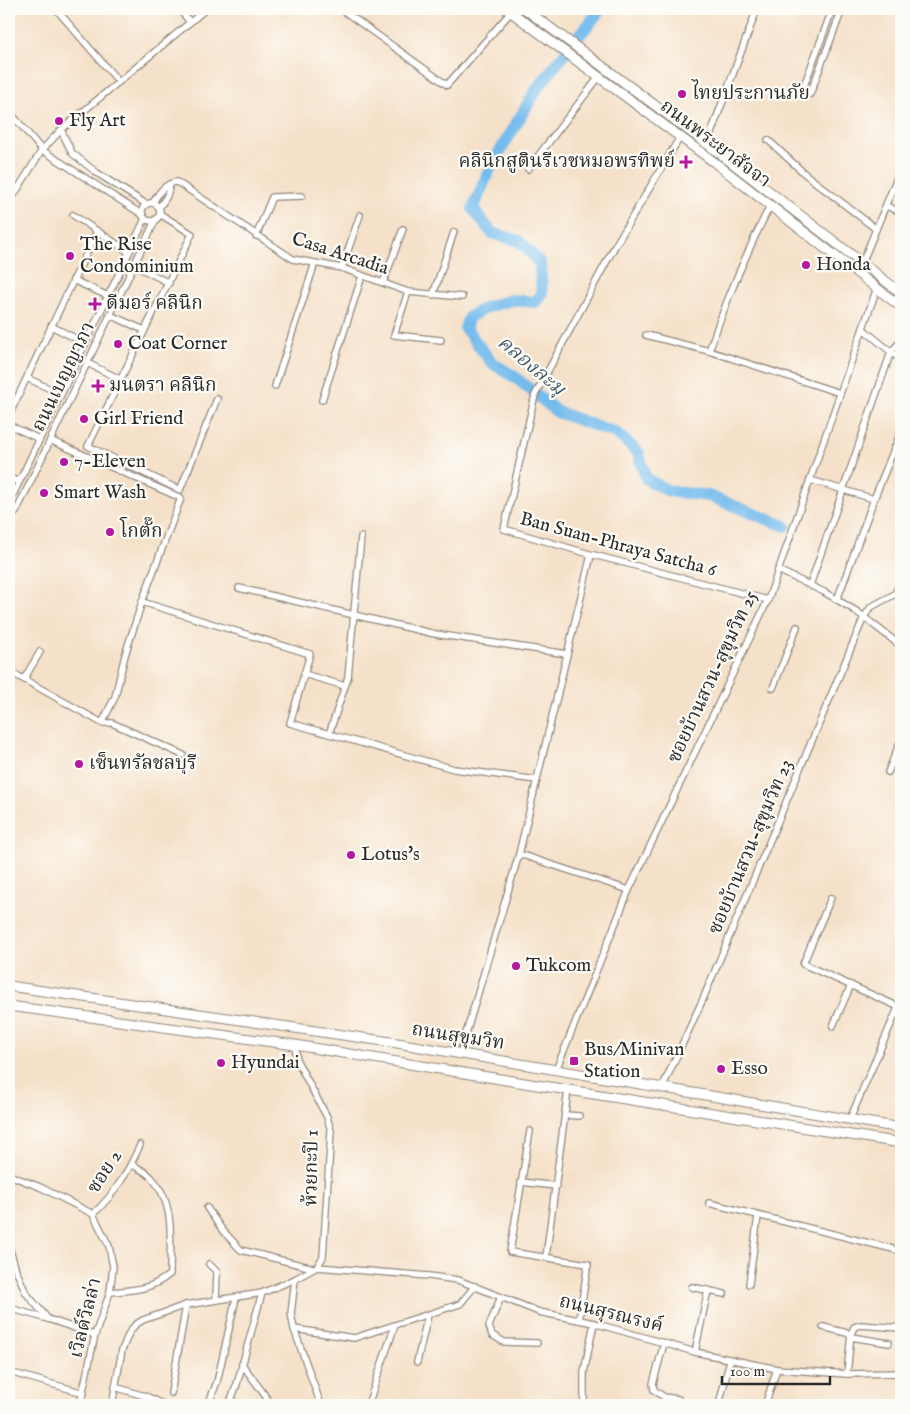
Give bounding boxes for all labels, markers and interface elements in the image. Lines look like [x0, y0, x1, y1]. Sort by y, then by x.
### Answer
place label: ไทยประกานภัย [691, 79, 810, 106]
marker: ไทยประกานภัย [676, 88, 688, 100]
street label: ถนนพระยาสัจจา [655, 95, 775, 193]
place label: Fly Art [69, 109, 126, 133]
marker: Fly Art [53, 115, 65, 127]
place label: คลินิกสูตินรีเวชหมอพรทิพย์ [458, 149, 675, 174]
marker: คลินิกสูตินรีเวชหมอพรทิพย์ [679, 155, 693, 169]
street label: Casa Arcadia [289, 227, 392, 281]
place label: The Rise Condominium [80, 233, 194, 279]
marker: The Rise Condominium [64, 250, 76, 262]
place label: Honda [816, 253, 871, 277]
marker: Honda [800, 259, 812, 271]
place label: ดีมอร์ คลินิก [106, 291, 203, 316]
marker: ดีมอร์ คลินิก [88, 297, 102, 311]
street label: ถนนเบญญาภา [27, 318, 101, 436]
water label: คลองละมุ [492, 330, 571, 402]
place label: Coat Corner [128, 332, 227, 356]
marker: Coat Corner [112, 338, 124, 350]
place label: มนตรา คลินิก [109, 374, 217, 398]
marker: มนตรา คลินิก [91, 379, 105, 393]
place label: Girl Friend [94, 407, 184, 431]
marker: Girl Friend [78, 413, 90, 425]
place label: 7-Eleven [74, 450, 146, 474]
marker: 7-Eleven [58, 456, 70, 468]
place label: Smart Wash [54, 481, 146, 505]
marker: Smart Wash [38, 487, 50, 499]
street label: Ban Suan-Phraya Satcha 6 [517, 507, 720, 583]
place label: โกตั๊ก [119, 516, 163, 544]
marker: โกตั๊ก [104, 526, 116, 538]
street label: ซอยบ้านสวน-สุขุมวิท 25 [663, 587, 764, 767]
place label: เซ็นทรัลชลบุรี [89, 752, 197, 776]
street label: ซอยบ้านสวน-สุขุมวิท 23 [703, 756, 799, 938]
marker: เซ็นทรัลชลบุรี [73, 758, 85, 770]
place label: Lotus's [361, 843, 420, 867]
marker: Lotus's [345, 849, 357, 861]
place label: Tukcom [526, 954, 592, 978]
marker: Tukcom [510, 960, 522, 972]
street label: ถนนสุขุมวิท [410, 1018, 506, 1056]
place label: Bus/Minivan Station [584, 1038, 684, 1084]
place label: Hyundai [231, 1051, 300, 1075]
marker: Bus/Minivan Station [568, 1055, 580, 1067]
marker: Hyundai [215, 1057, 227, 1069]
place label: Esso [731, 1057, 768, 1081]
marker: Esso [715, 1063, 727, 1075]
street label: ห้วยกะปิ 1 [299, 1129, 325, 1207]
street label: ซอย 2 [82, 1146, 128, 1198]
street label: เวิลด์วิลล่า [63, 1275, 108, 1361]
street label: ถนนสุรณรงค์ [557, 1289, 666, 1338]
scale bar [722, 1354, 830, 1386]
text: 100 m [730, 1362, 766, 1381]

